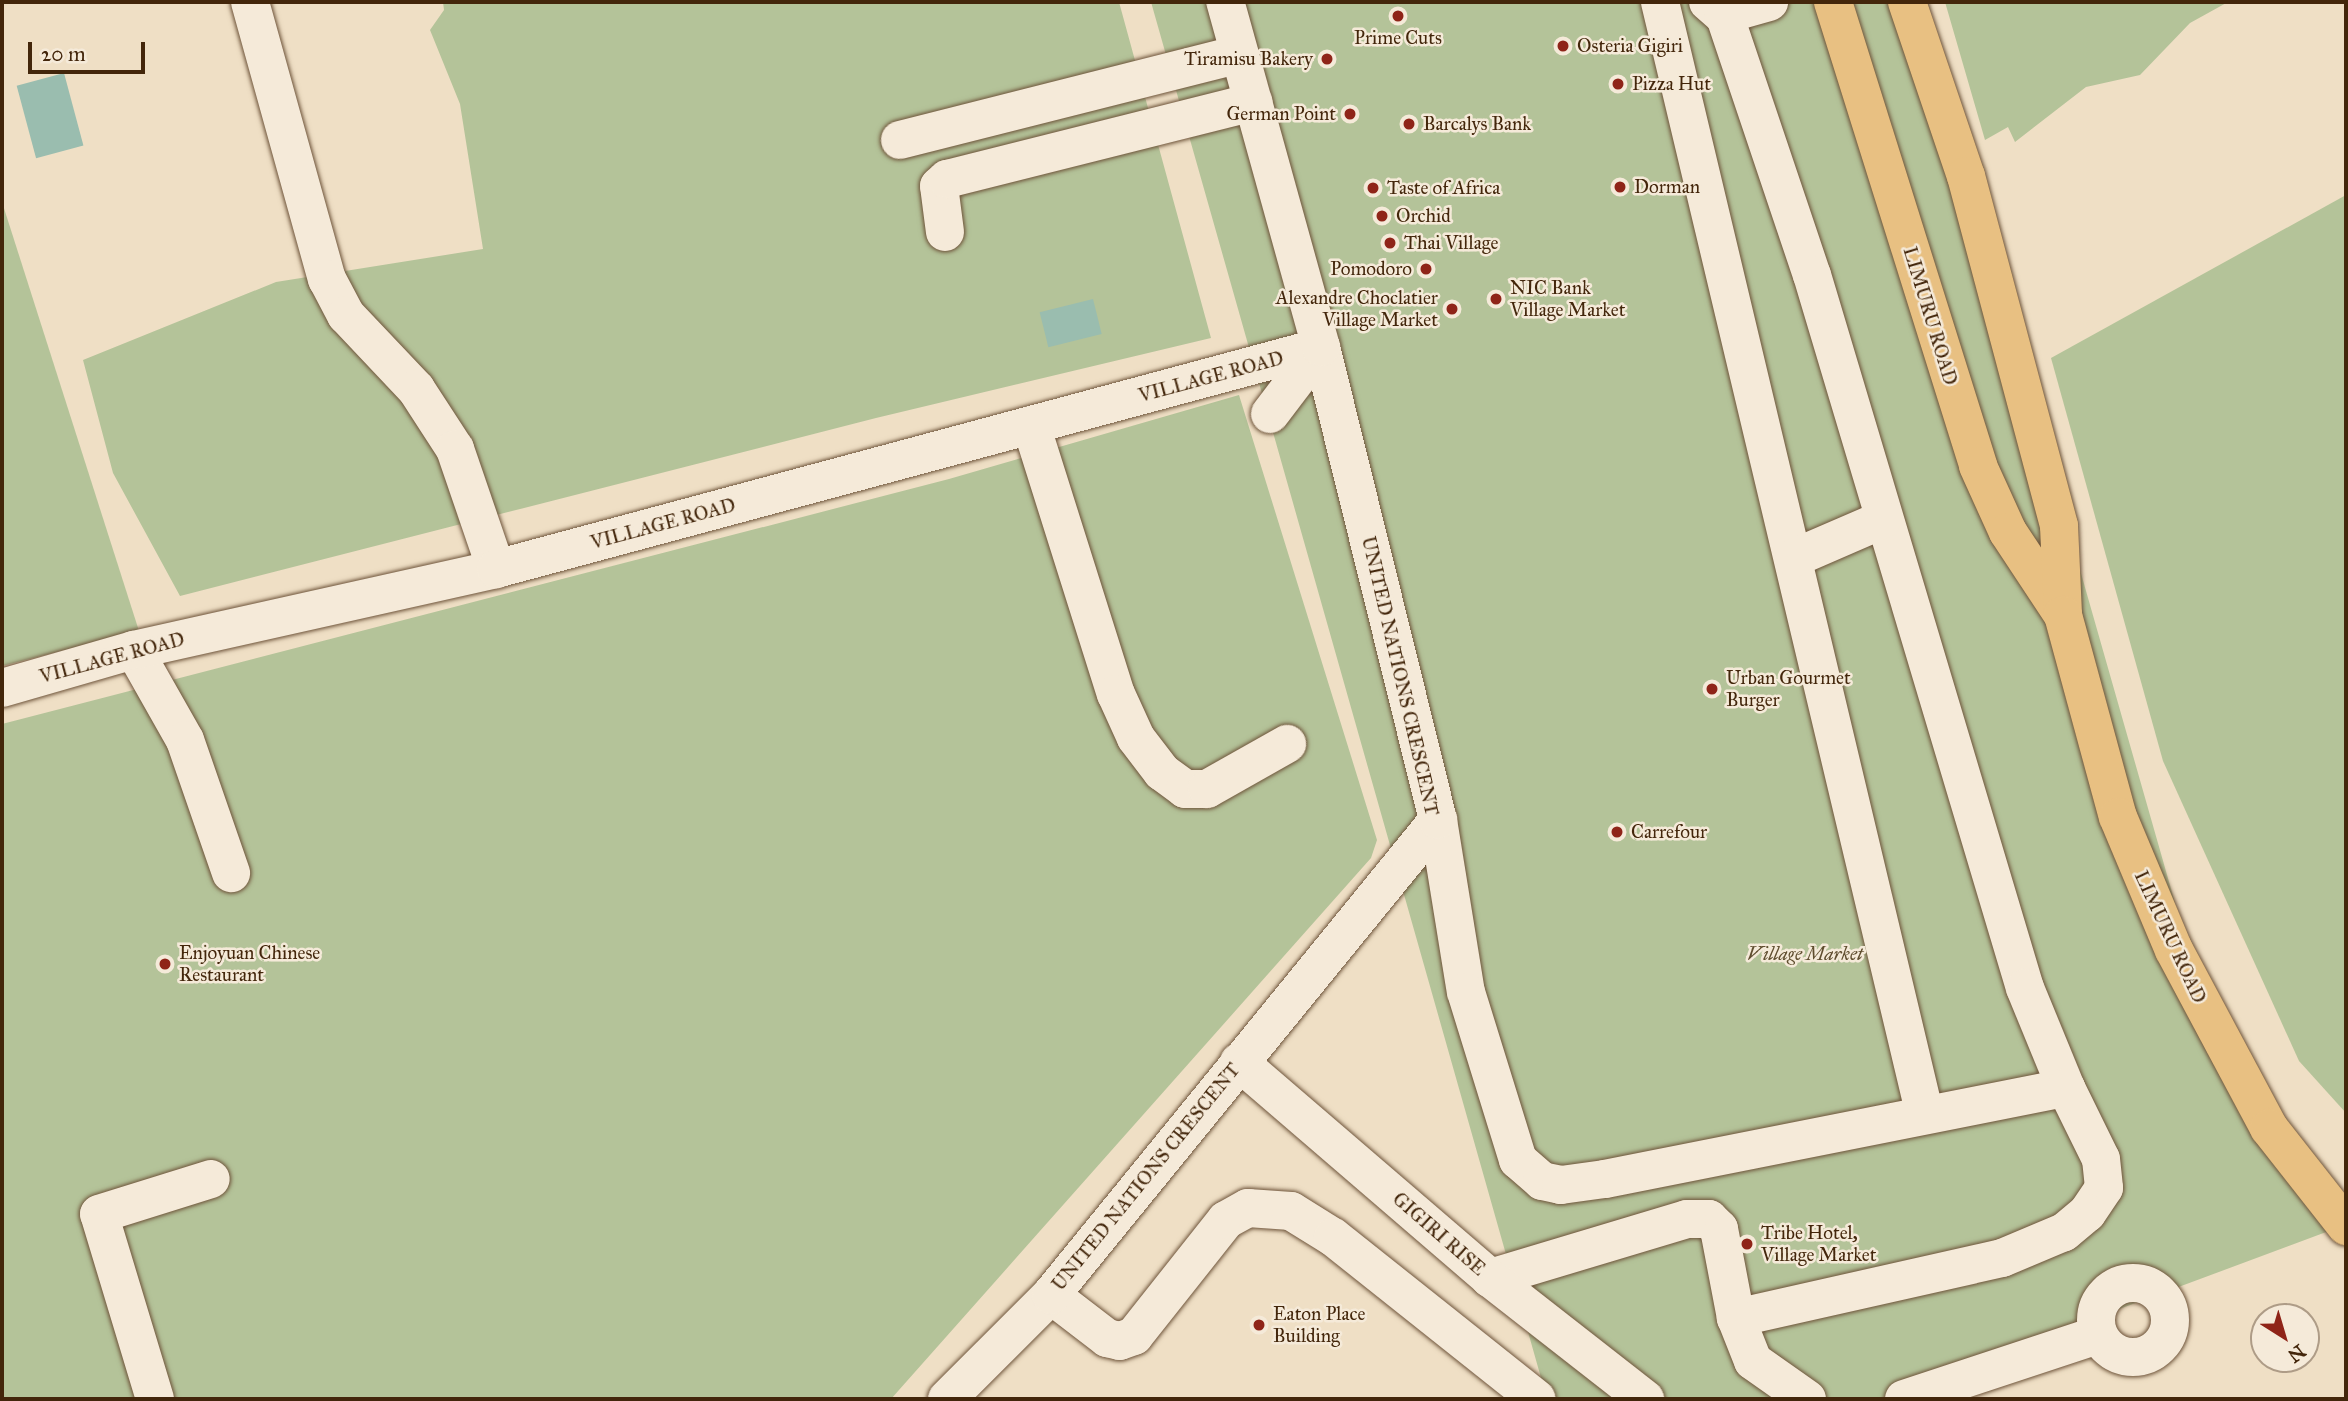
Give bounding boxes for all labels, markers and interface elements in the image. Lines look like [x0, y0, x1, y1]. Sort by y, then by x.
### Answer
marker: Prime Cuts [1390, 8, 1406, 24]
place label: Prime Cuts [1354, 27, 1442, 49]
scale bar [32, 28, 149, 72]
place label: Osteria Gigiri [1577, 35, 1683, 57]
marker: Osteria Gigiri [1555, 38, 1571, 54]
text: 20 m [41, 41, 86, 67]
place label: Tiramisu Bakery [1184, 48, 1313, 70]
marker: Tiramisu Bakery [1319, 51, 1335, 67]
place label: Pizza Hut [1632, 73, 1711, 95]
marker: Pizza Hut [1610, 76, 1626, 92]
place label: German Point [1226, 103, 1336, 125]
marker: German Point [1342, 106, 1358, 122]
place label: Barcalys Bank [1423, 113, 1531, 135]
marker: Barcalys Bank [1401, 116, 1417, 132]
place label: Dorman [1634, 176, 1700, 198]
place label: Taste of Africa [1387, 177, 1500, 199]
marker: Dorman [1612, 179, 1628, 195]
marker: Taste of Africa [1365, 180, 1381, 196]
place label: Orchid [1396, 205, 1451, 227]
marker: Orchid [1374, 208, 1390, 224]
place label: Thai Village [1404, 232, 1498, 254]
marker: Thai Village [1382, 235, 1398, 251]
street label: LIMURU ROAD [1898, 244, 1962, 388]
place label: Pomodoro [1330, 258, 1412, 280]
marker: Pomodoro [1418, 261, 1434, 277]
place label: NIC Bank Village Market [1510, 277, 1625, 321]
place label: Alexandre Choclatier Village Market [1276, 287, 1438, 331]
marker: NIC Bank Village Market [1488, 291, 1504, 307]
marker: Alexandre Choclatier Village Market [1444, 301, 1460, 317]
street label: VILLAGE ROAD [1136, 347, 1286, 407]
street label: VILLAGE ROAD [588, 494, 738, 554]
street label: UNITED NATIONS CRESCENT [1357, 534, 1443, 818]
street label: VILLAGE ROAD [37, 628, 187, 688]
place label: Urban Gourmet Burger [1726, 667, 1851, 711]
marker: Urban Gourmet Burger [1704, 681, 1720, 697]
place label: Carrefour [1631, 821, 1707, 843]
marker: Carrefour [1609, 824, 1625, 840]
street label: LIMURU ROAD [2129, 867, 2211, 1007]
place label: Enjoyuan Chinese Restaurant [179, 942, 320, 986]
park label: Village Market [1747, 943, 1863, 965]
marker: Enjoyuan Chinese Restaurant [157, 956, 173, 972]
street label: UNITED NATIONS CRESCENT [1047, 1059, 1245, 1295]
street label: GIGIRI RISE [1388, 1188, 1490, 1280]
place label: Tribe Hotel, Village Market [1761, 1222, 1876, 1266]
marker: Tribe Hotel, Village Market [1739, 1236, 1755, 1252]
place label: Eaton Place Building [1273, 1303, 1365, 1347]
north arrow [2250, 1303, 2320, 1373]
marker: Eaton Place Building [1251, 1317, 1267, 1333]
text: N [2283, 1340, 2310, 1368]

